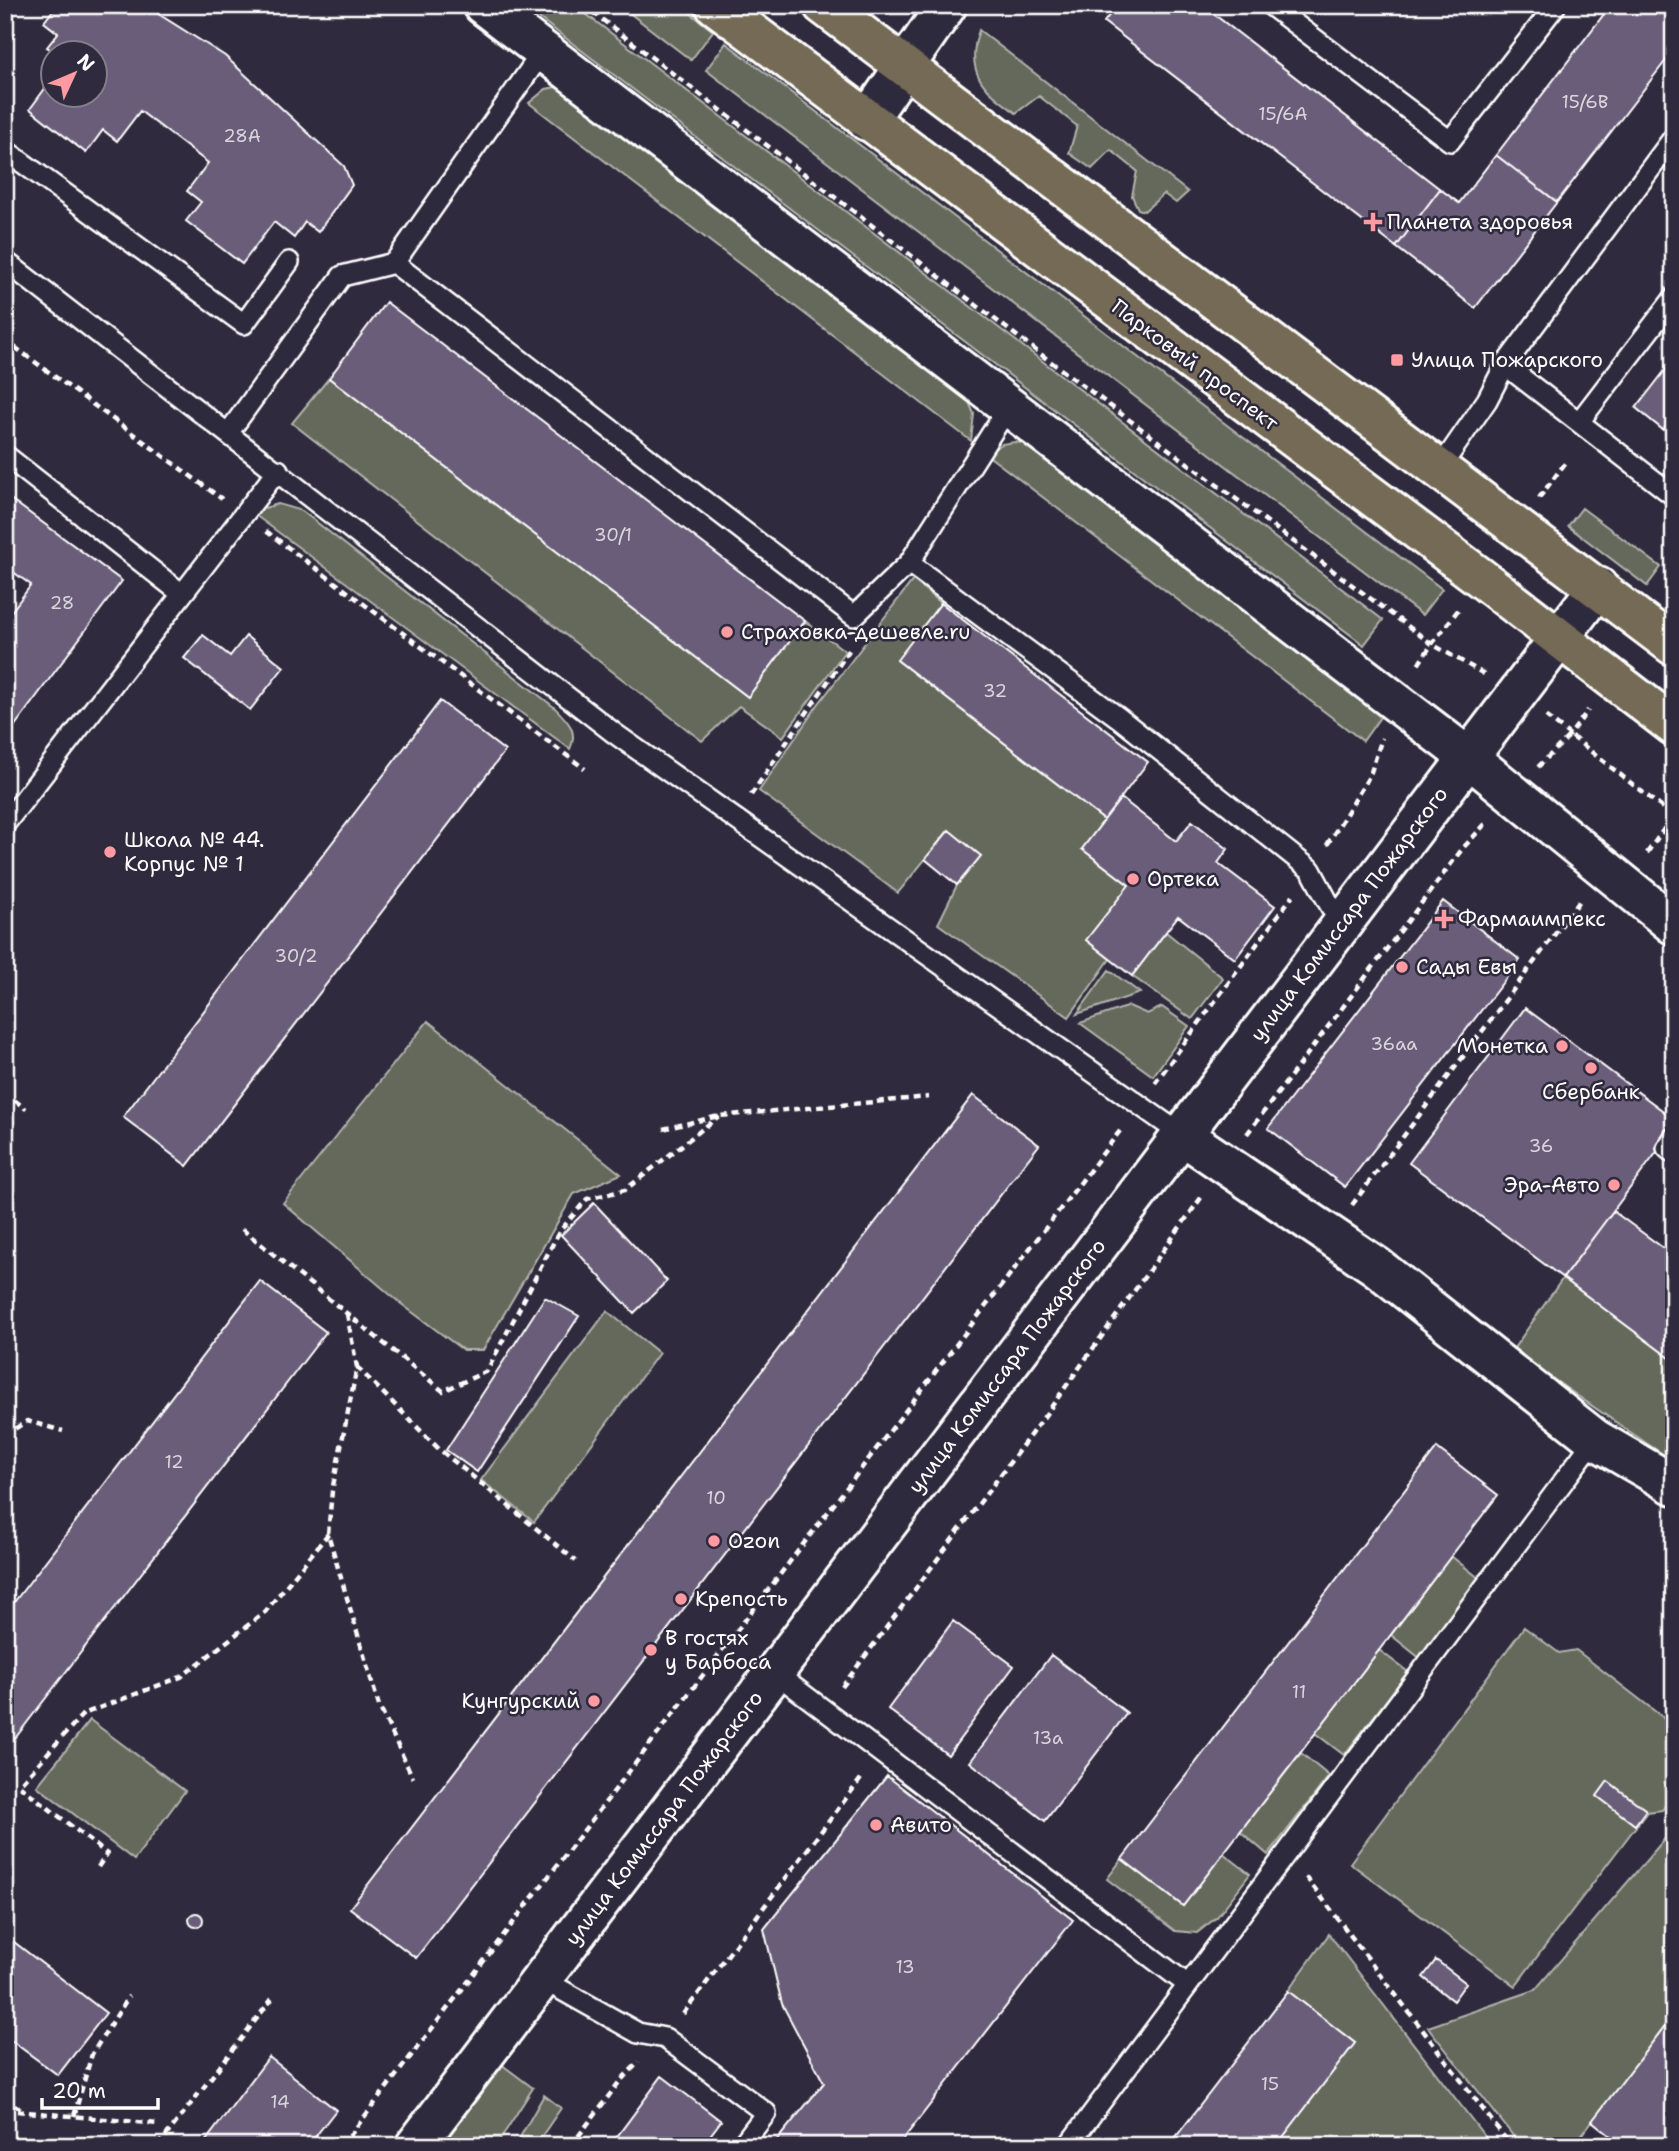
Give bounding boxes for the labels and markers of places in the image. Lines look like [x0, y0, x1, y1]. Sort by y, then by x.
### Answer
place label: Планета здоровья [1387, 208, 1573, 236]
marker: Планета здоровья [1365, 214, 1381, 230]
place label: Улица Пожарского [1411, 346, 1603, 374]
marker: Улица Пожарского [1389, 352, 1405, 368]
place label: Страховка-дешевле.ru [741, 618, 970, 646]
marker: Страховка-дешевле.ru [719, 624, 735, 640]
place label: Школа № 44. Корпус № 1 [124, 826, 264, 878]
marker: Школа № 44. Корпус № 1 [102, 844, 118, 860]
place label: Ортека [1147, 865, 1219, 893]
marker: Ортека [1125, 871, 1141, 887]
place label: Фармаимпекс [1458, 905, 1606, 933]
marker: Фармаимпекс [1436, 911, 1452, 927]
place label: Сады Евы [1416, 953, 1517, 981]
marker: Сады Евы [1394, 959, 1410, 975]
place label: Монетка [1457, 1032, 1548, 1060]
marker: Монетка [1554, 1038, 1570, 1054]
marker: Сбербанк [1583, 1060, 1599, 1076]
place label: Сбербанк [1542, 1078, 1640, 1106]
place label: Эра-Авто [1504, 1171, 1600, 1199]
marker: Эра-Авто [1606, 1177, 1622, 1193]
place label: Ozon [728, 1527, 780, 1555]
marker: Ozon [706, 1533, 722, 1549]
place label: Крепость [695, 1585, 788, 1613]
marker: Крепость [673, 1591, 689, 1607]
place label: В гостях у Барбоса [665, 1624, 771, 1676]
marker: В гостях у Барбоса [643, 1642, 659, 1658]
place label: Кунгурский [462, 1687, 580, 1715]
marker: Кунгурский [586, 1693, 602, 1709]
place label: Авито [890, 1811, 952, 1839]
marker: Авито [868, 1817, 884, 1833]

